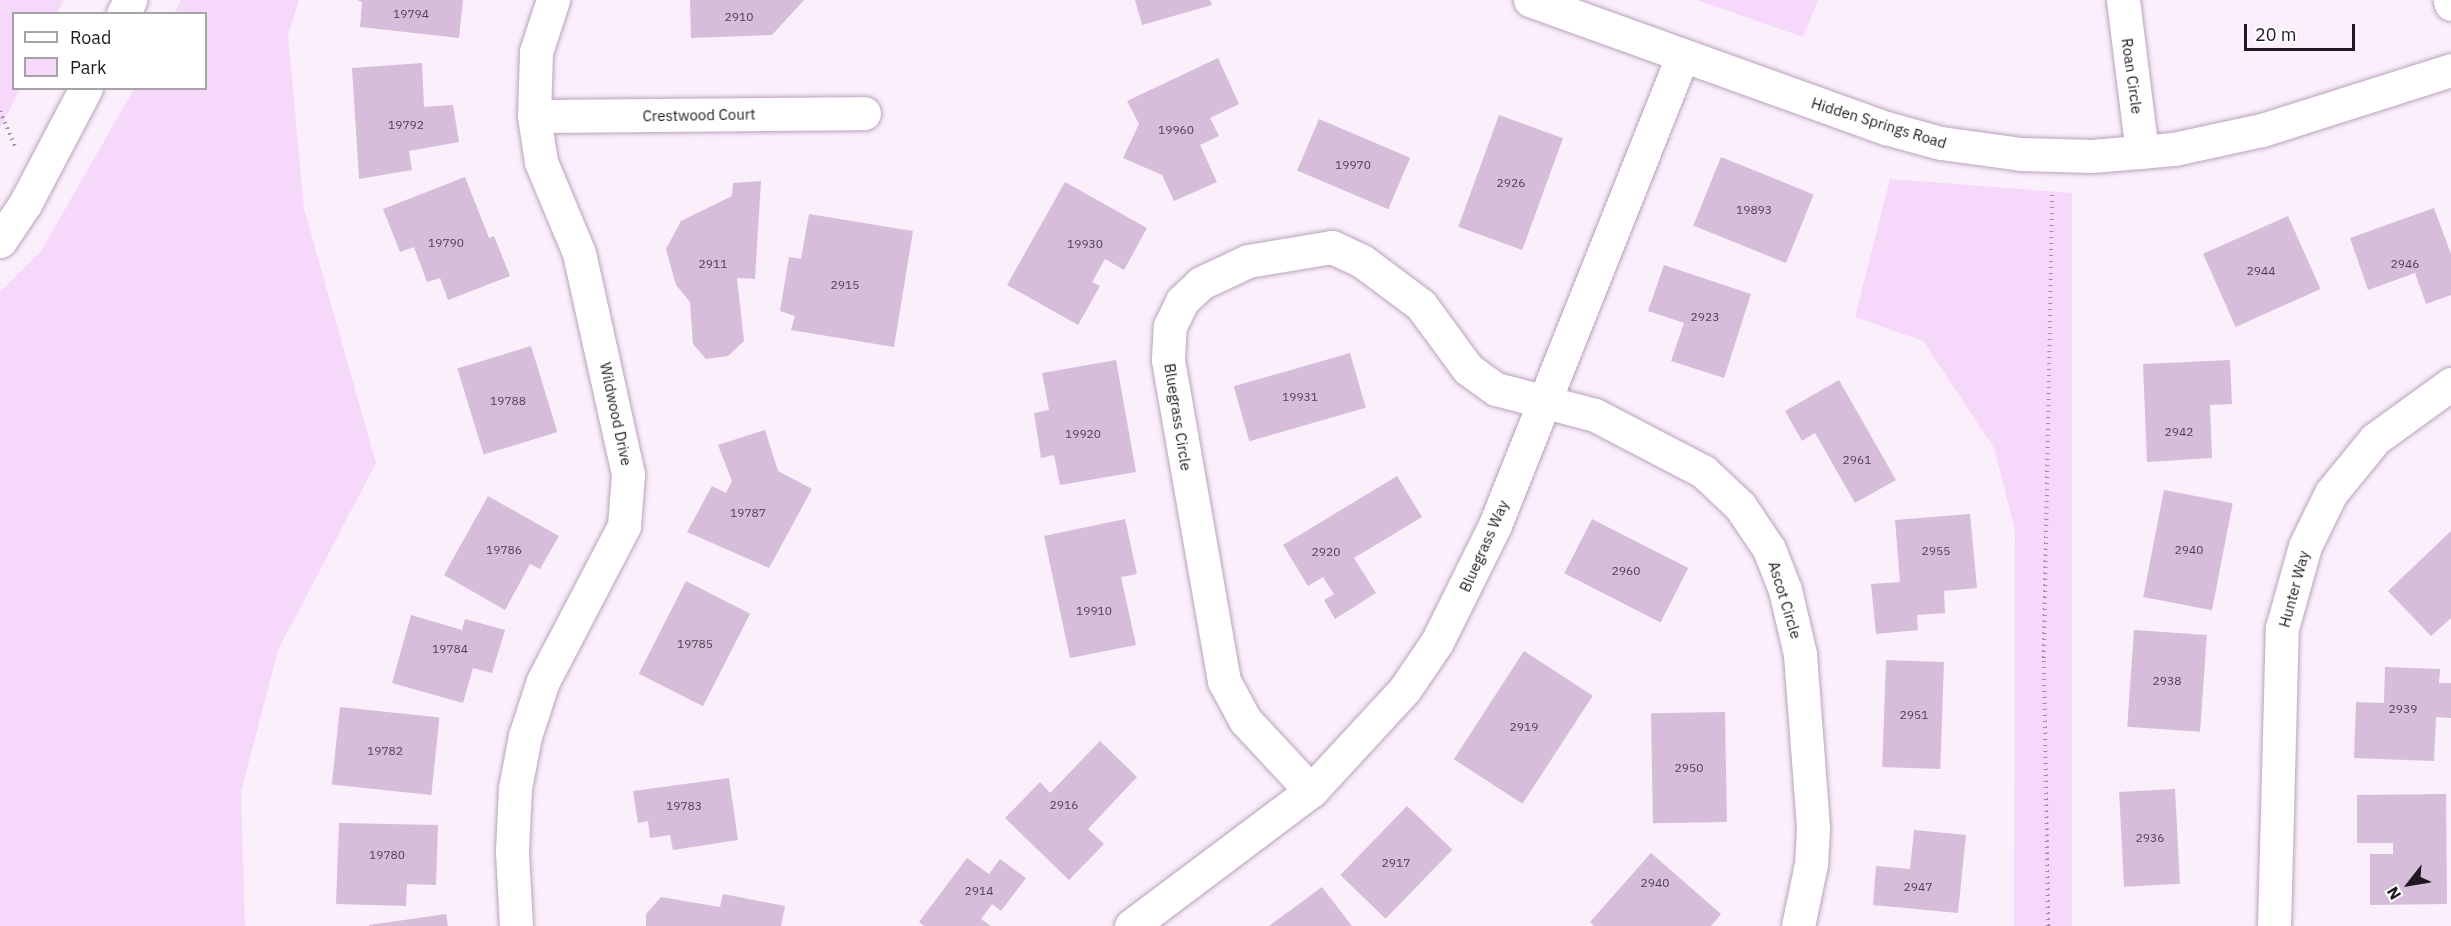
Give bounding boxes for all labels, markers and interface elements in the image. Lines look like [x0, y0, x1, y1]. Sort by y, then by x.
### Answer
house number: 19794 [393, 7, 429, 21]
house number: 2910 [725, 10, 753, 24]
legend [12, 12, 207, 90]
scale bar [2247, 12, 2358, 50]
text: 20 m [2255, 23, 2297, 46]
text: Road [70, 26, 111, 49]
street label: Roan Circle [2118, 37, 2146, 115]
text: Park [70, 56, 106, 79]
street label: Hidden Springs Road [1809, 94, 1949, 152]
street label: Crestwood Court [642, 105, 756, 125]
house number: 19792 [388, 118, 424, 132]
house number: 19960 [1158, 123, 1194, 137]
house number: 19970 [1335, 158, 1371, 172]
house number: 2926 [1497, 176, 1525, 190]
house number: 19893 [1736, 203, 1772, 217]
house number: 19790 [428, 236, 464, 250]
house number: 19930 [1067, 237, 1103, 251]
house number: 2911 [699, 257, 727, 271]
house number: 2946 [2391, 257, 2419, 271]
house number: 2944 [2247, 264, 2275, 278]
house number: 2915 [831, 278, 859, 292]
house number: 2923 [1691, 310, 1719, 324]
street label: Wildwood Drive [596, 361, 636, 467]
street label: Bluegrass Circle [1161, 362, 1195, 472]
house number: 19931 [1282, 390, 1318, 404]
house number: 19788 [490, 394, 526, 408]
house number: 2942 [2165, 425, 2193, 439]
house number: 19920 [1065, 427, 1101, 441]
house number: 2961 [1843, 453, 1871, 467]
street label: Bluegrass Way [1456, 497, 1512, 595]
house number: 19787 [730, 506, 766, 520]
house number: 19786 [486, 543, 522, 557]
house number: 2940 [2175, 543, 2203, 557]
house number: 2955 [1922, 544, 1950, 558]
house number: 2920 [1312, 545, 1340, 559]
street label: Hunter Way [2275, 549, 2313, 629]
street label: Ascot Circle [1765, 559, 1805, 641]
house number: 2960 [1612, 564, 1640, 578]
house number: 19910 [1076, 604, 1112, 618]
house number: 19785 [677, 637, 713, 651]
house number: 19784 [432, 642, 468, 656]
house number: 2938 [2153, 674, 2181, 688]
house number: 2939 [2389, 702, 2417, 716]
house number: 2951 [1900, 708, 1928, 722]
house number: 2919 [1510, 720, 1538, 734]
house number: 19782 [367, 744, 403, 758]
house number: 2950 [1675, 761, 1703, 775]
house number: 2916 [1050, 798, 1078, 812]
house number: 19783 [666, 799, 702, 813]
house number: 2936 [2136, 831, 2164, 845]
house number: 19780 [369, 848, 405, 862]
north arrow [2379, 854, 2439, 914]
house number: 2917 [1382, 856, 1410, 870]
house number: 2940 [1641, 876, 1669, 890]
house number: 2947 [1904, 880, 1932, 894]
text: N [2382, 883, 2405, 903]
house number: 2914 [965, 884, 993, 898]

